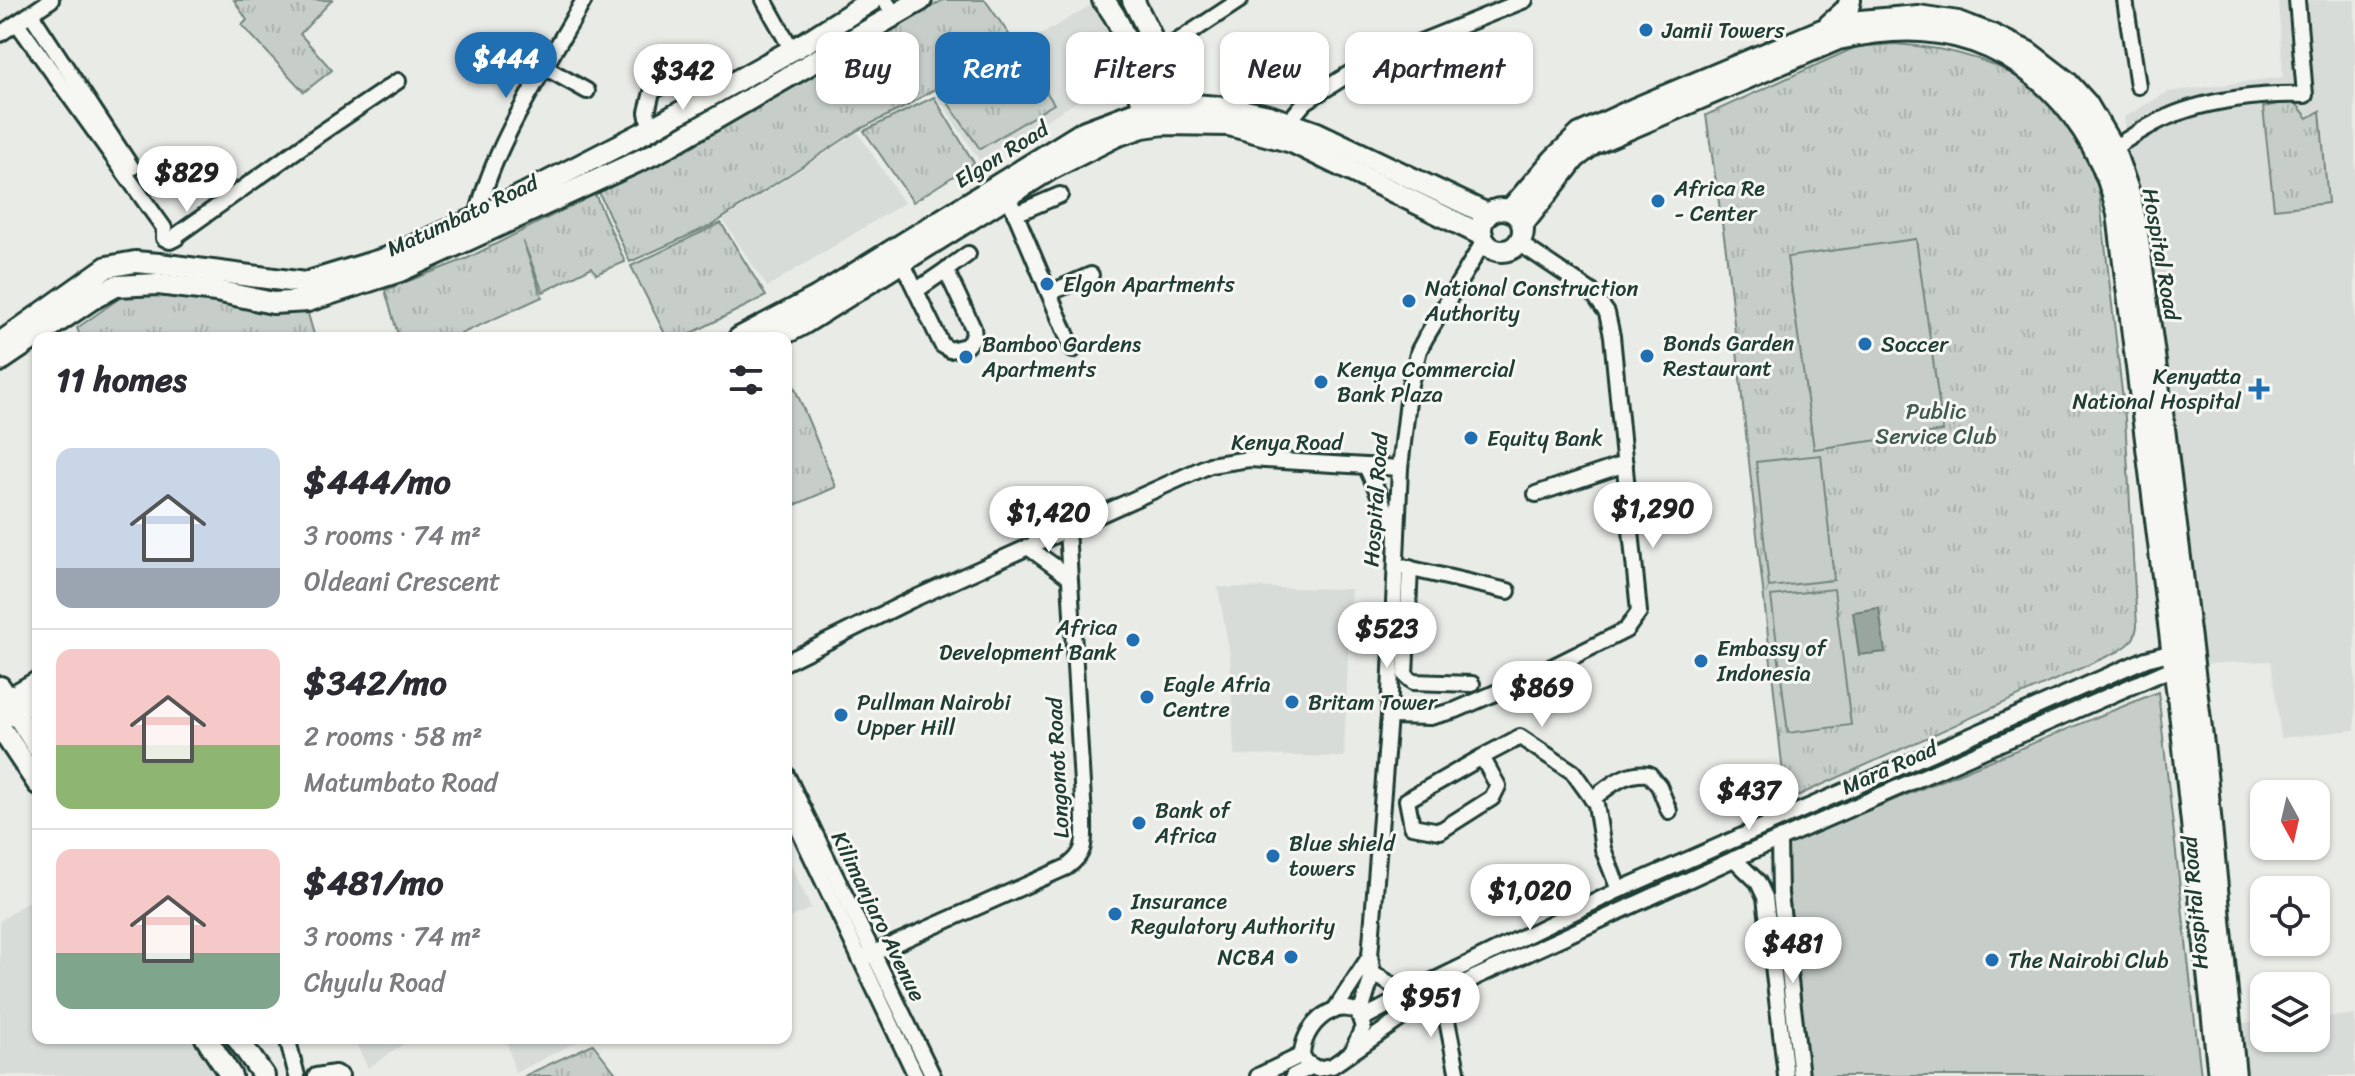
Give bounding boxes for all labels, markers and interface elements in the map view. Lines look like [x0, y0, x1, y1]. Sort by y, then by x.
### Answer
place label: Jamii Towers [1661, 11, 1786, 50]
marker: Jamii Towers [1637, 21, 1655, 39]
pin: $444 [459, 32, 553, 100]
chip: Buy [816, 32, 919, 104]
chip: Rent [935, 32, 1050, 104]
chip: Filters [1066, 32, 1204, 104]
chip: New [1220, 32, 1329, 104]
chip: Apartment [1345, 32, 1533, 104]
text: $444 [473, 35, 539, 81]
pin: $342 [636, 44, 730, 112]
text: $342 [651, 47, 715, 93]
street label: Elgon Road [946, 109, 1058, 199]
pin: $829 [140, 146, 234, 214]
text: $829 [155, 149, 219, 195]
street label: Matumbato Road [380, 163, 546, 268]
place label: Africa Re - Center [1673, 169, 1765, 233]
street label: Hospital Road [2131, 185, 2193, 325]
marker: Africa Re - Center [1649, 192, 1667, 210]
place label: Elgon Apartments [1063, 265, 1236, 304]
place label: National Construction Authority [1424, 269, 1638, 333]
marker: Elgon Apartments [1038, 275, 1056, 293]
marker: National Construction Authority [1400, 292, 1418, 310]
place label: Bonds Garden Restaurant [1663, 324, 1794, 388]
place label: Bamboo Gardens Apartments [981, 325, 1141, 389]
place label: Soccer [1881, 325, 1949, 364]
marker: Soccer [1856, 335, 1874, 353]
marker: Bonds Garden Restaurant [1638, 347, 1656, 365]
marker: Bamboo Gardens Apartments [957, 348, 975, 366]
text: 11 homes [56, 350, 187, 410]
place label: Kenya Commercial Bank Plaza [1337, 350, 1516, 414]
place label: Kenyatta National Hospital [2073, 357, 2242, 421]
icon: filters [724, 358, 768, 402]
marker: Kenya Commercial Bank Plaza [1312, 373, 1330, 391]
marker: Kenyatta National Hospital [2248, 378, 2270, 400]
park label: Public Service Club [1875, 392, 1997, 456]
place label: Equity Bank [1487, 419, 1603, 458]
street label: Kenya Road [1231, 423, 1344, 462]
marker: Equity Bank [1462, 429, 1480, 447]
street label: Hospital Road [1351, 431, 1400, 568]
text: $444/mo [304, 452, 451, 512]
icon: home [120, 480, 216, 576]
pin: $1,290 [1588, 482, 1718, 550]
text: $1,290 [1611, 485, 1695, 531]
pin: $1,420 [984, 486, 1114, 554]
text: $1,420 [1007, 489, 1091, 535]
text: 3 rooms · 74 m² [304, 512, 481, 558]
text: Oldeani Crescent [304, 558, 500, 604]
pin: $523 [1340, 602, 1434, 670]
text: $523 [1356, 605, 1418, 651]
place label: Africa Development Bank [939, 608, 1118, 672]
place label: Embassy of Indonesia [1716, 629, 1828, 693]
marker: Africa Development Bank [1124, 631, 1142, 649]
marker: Embassy of Indonesia [1692, 652, 1710, 670]
text: $342/mo [304, 653, 447, 713]
pin: $869 [1495, 661, 1589, 729]
text: $869 [1510, 664, 1574, 710]
place label: Eagle Afria Centre [1163, 665, 1271, 729]
icon: home [120, 681, 216, 777]
place label: Pullman Nairobi Upper Hill [857, 683, 1012, 747]
place label: Britam Tower [1308, 683, 1439, 722]
marker: Eagle Afria Centre [1138, 688, 1156, 706]
marker: Britam Tower [1283, 693, 1301, 711]
street label: Longonot Road [1034, 695, 1081, 839]
marker: Pullman Nairobi Upper Hill [832, 706, 850, 724]
text: 2 rooms · 58 m² [304, 713, 482, 759]
street label: Mara Road [1835, 728, 1945, 806]
text: Matumbato Road [304, 759, 498, 805]
pin: $437 [1702, 764, 1796, 832]
text: $437 [1718, 767, 1780, 813]
north arrow [2250, 780, 2330, 860]
map controls [2250, 780, 2330, 1052]
place label: Bank of Africa [1154, 791, 1232, 855]
marker: Bank of Africa [1130, 814, 1148, 832]
street label: Kilimanjaro Avenue [820, 824, 937, 1008]
place label: Blue shield towers [1289, 824, 1396, 888]
street label: Hospital Road [2169, 833, 2220, 971]
marker: Blue shield towers [1264, 847, 1282, 865]
text: $481/mo [304, 853, 443, 913]
pin: $1,020 [1465, 864, 1595, 932]
text: $1,020 [1488, 867, 1572, 913]
button: locate [2250, 876, 2330, 956]
icon: home [120, 881, 216, 977]
place label: Insurance Regulatory Authority [1130, 882, 1336, 946]
marker: Insurance Regulatory Authority [1106, 905, 1124, 923]
text: 3 rooms · 74 m² [304, 913, 481, 959]
pin: $481 [1746, 917, 1840, 985]
text: $481 [1763, 920, 1823, 966]
place label: NCBA [1217, 938, 1275, 977]
place label: The Nairobi Club [2008, 941, 2169, 980]
marker: NCBA [1282, 948, 1300, 966]
marker: The Nairobi Club [1983, 951, 2001, 969]
text: Chyulu Road [304, 959, 445, 1005]
pin: $951 [1384, 971, 1478, 1039]
button: layers [2250, 972, 2330, 1052]
text: $951 [1401, 974, 1461, 1020]

